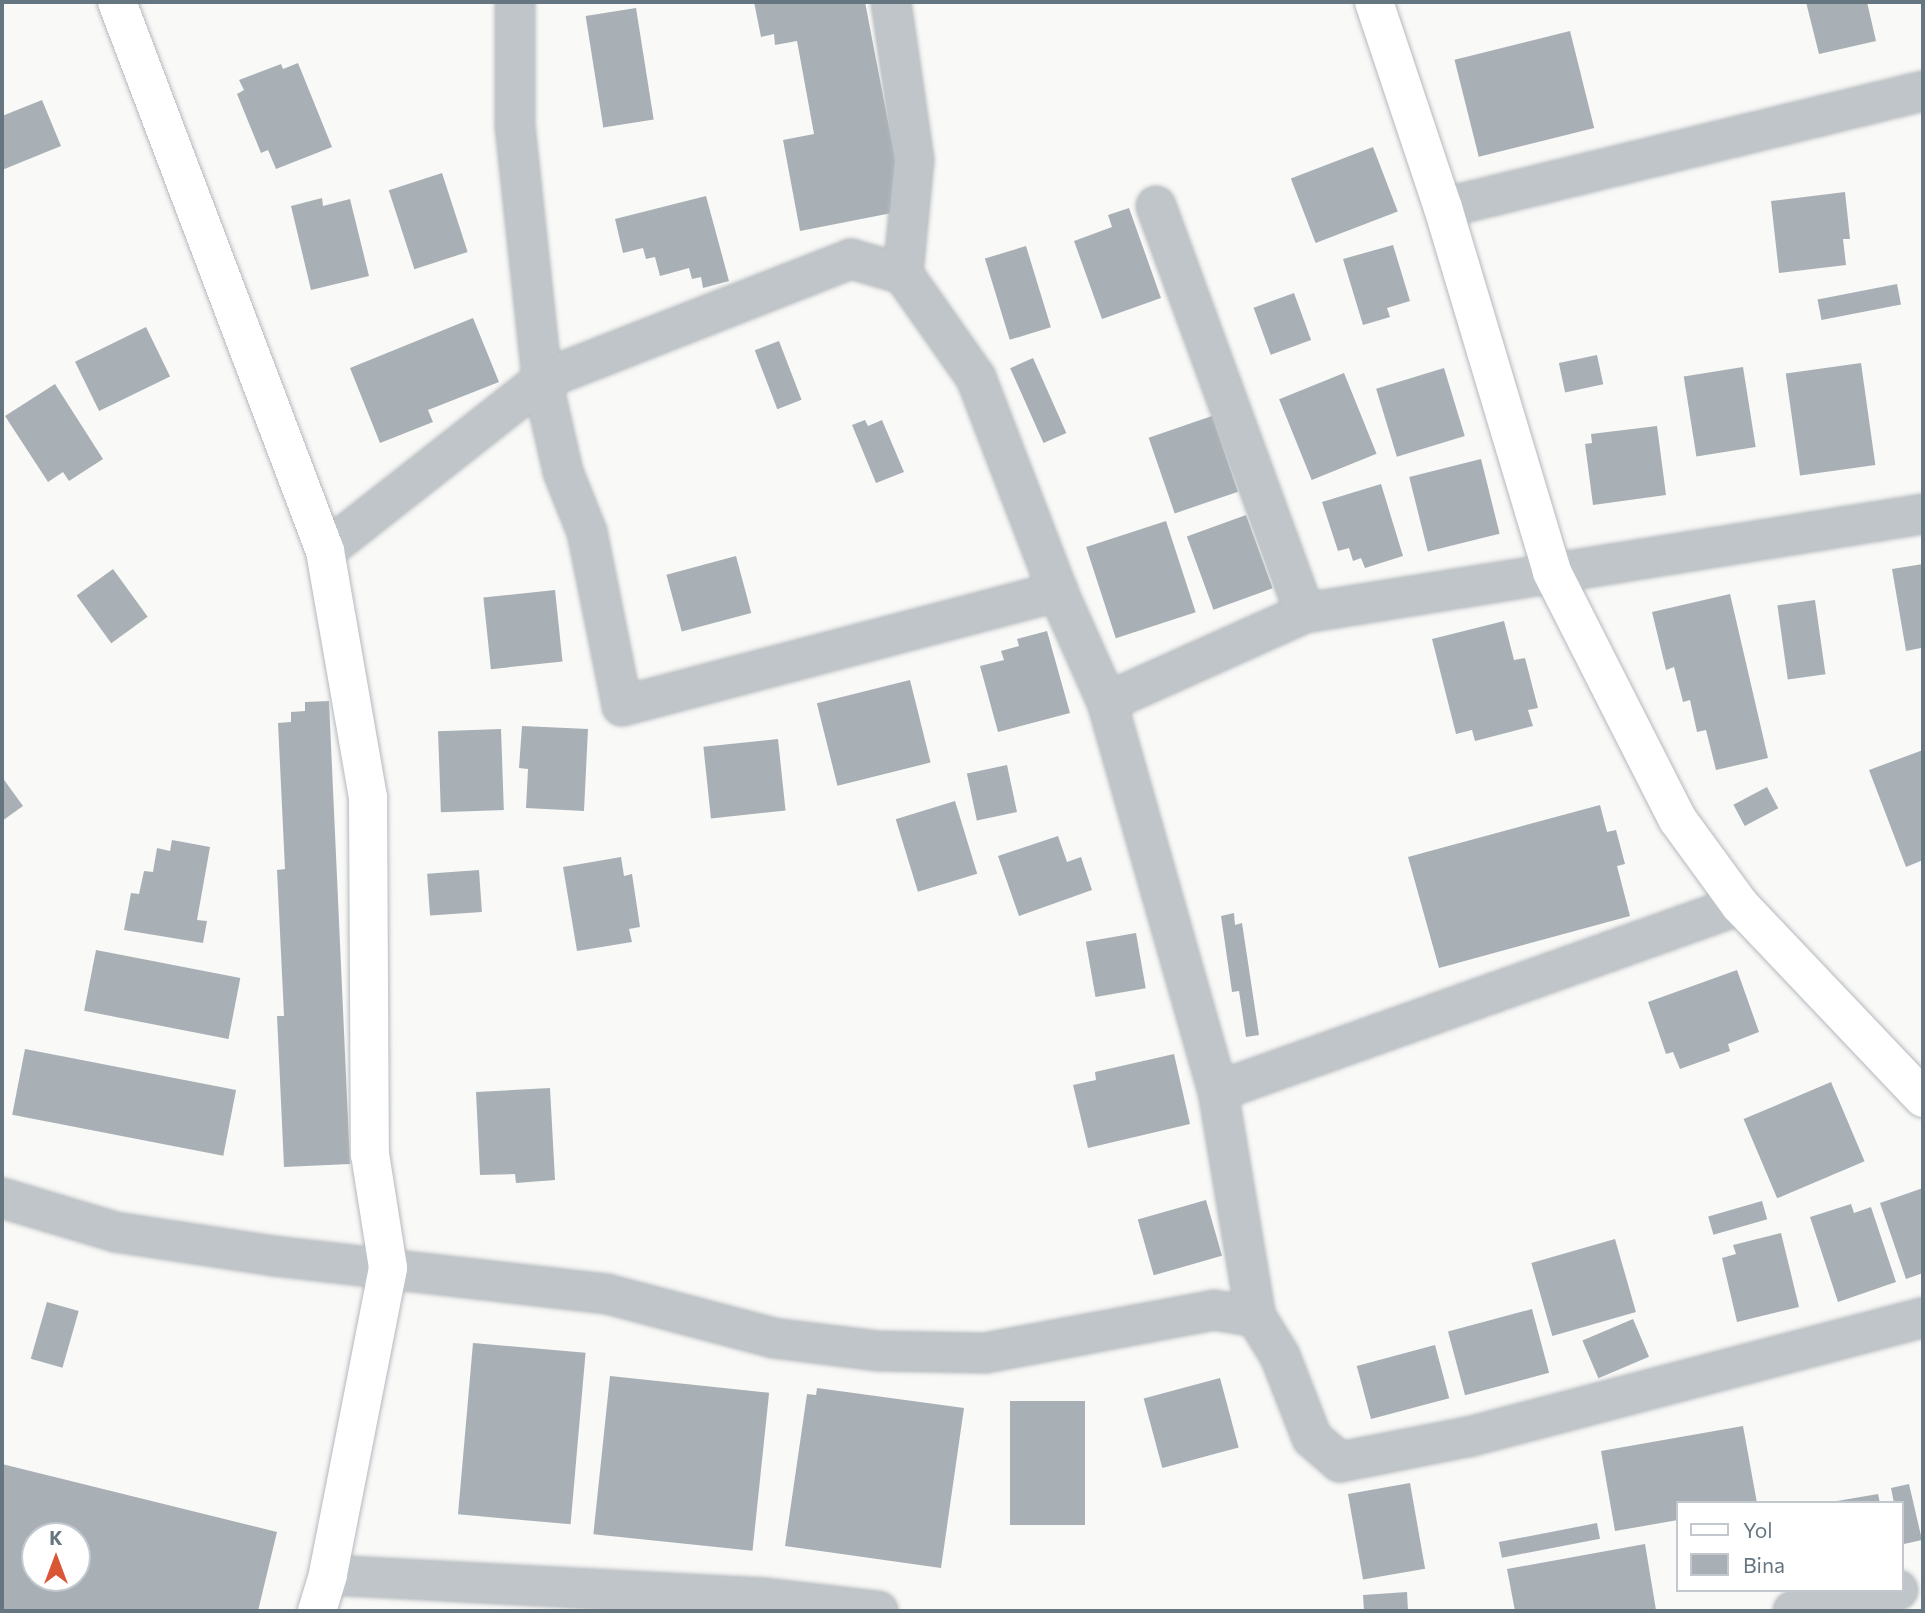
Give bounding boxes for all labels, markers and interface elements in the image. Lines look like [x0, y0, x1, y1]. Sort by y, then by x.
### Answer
legend [1676, 1501, 1904, 1592]
text: Yol [1743, 1517, 1773, 1542]
north arrow [21, 1522, 91, 1592]
text: K [49, 1526, 63, 1549]
text: Bina [1743, 1552, 1785, 1577]

